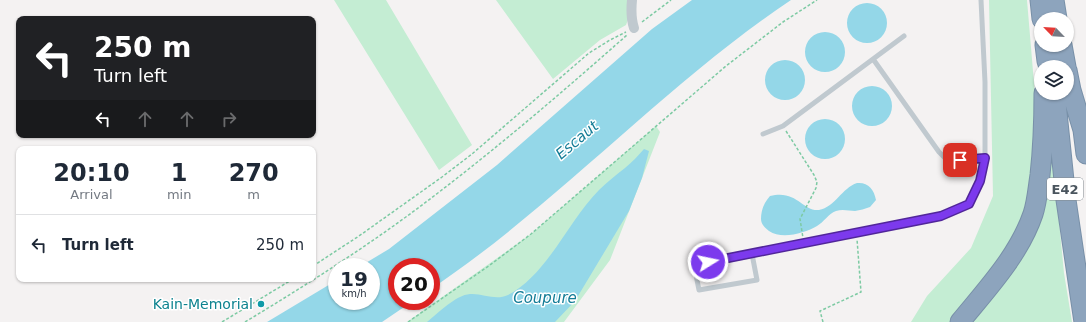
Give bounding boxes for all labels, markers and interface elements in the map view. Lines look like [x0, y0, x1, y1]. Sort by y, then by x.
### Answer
north arrow [1034, 12, 1074, 52]
map controls [1034, 12, 1074, 100]
text: 250 m [94, 31, 191, 64]
icon: left [28, 32, 80, 84]
button: layers [1034, 60, 1074, 100]
text: Turn left [94, 65, 167, 86]
icon: left [92, 108, 114, 130]
icon: ahead [134, 108, 156, 130]
icon: ahead [176, 108, 198, 130]
icon: right [218, 108, 240, 130]
water label: Escaut [552, 116, 603, 163]
pin [943, 143, 977, 177]
icon: arrive [949, 149, 971, 171]
text: 20:10 [53, 159, 130, 187]
text: 1 [171, 159, 187, 187]
text: 270 [229, 159, 279, 187]
road number: E42 [1047, 178, 1083, 200]
text: Arrival [70, 187, 113, 202]
text: min [167, 187, 191, 202]
text: m [247, 187, 260, 202]
icon: left [28, 234, 50, 256]
text: Turn left [62, 236, 134, 254]
text: 250 m [256, 236, 304, 254]
position arrow [687, 241, 729, 283]
speed limit sign: 20 [388, 258, 440, 310]
text: 19 [340, 267, 368, 291]
text: km/h [341, 288, 367, 299]
water label: Coupure [513, 289, 577, 307]
place label: Kain-Memorial [153, 296, 253, 312]
marker: Kain-Memorial [256, 299, 266, 309]

